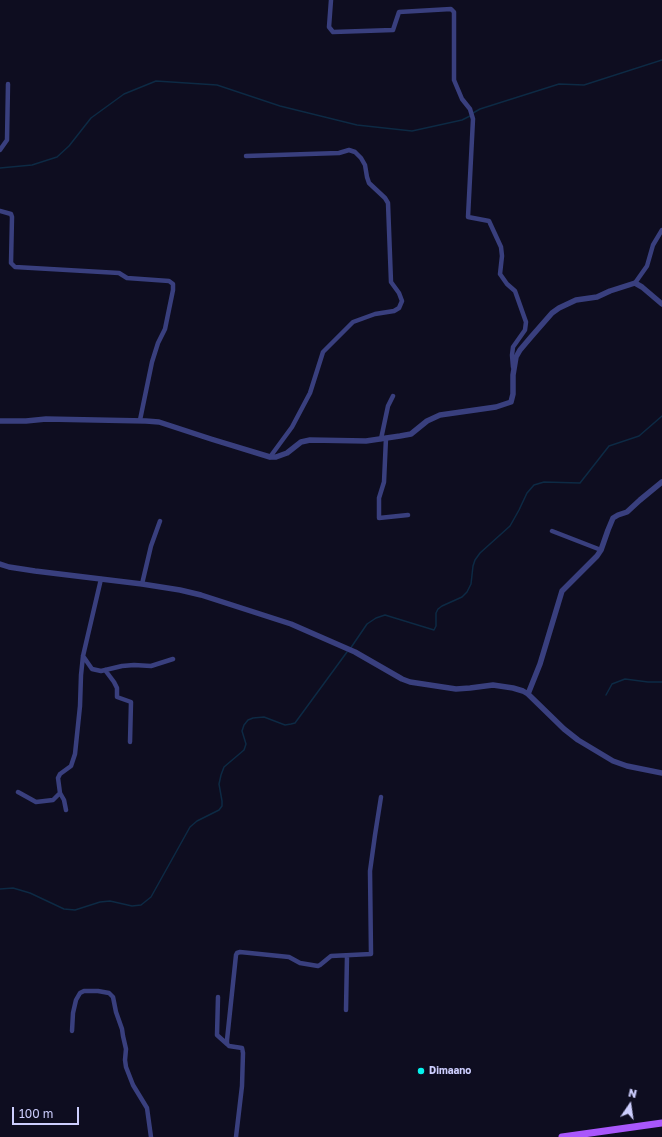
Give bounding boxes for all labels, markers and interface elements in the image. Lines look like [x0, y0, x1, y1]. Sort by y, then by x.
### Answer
place label: Dimaano [429, 1065, 471, 1077]
marker: Dimaano [416, 1066, 426, 1076]
north arrow [610, 1085, 650, 1125]
text: N [627, 1086, 638, 1100]
scale bar [14, 1099, 81, 1125]
text: 100 m [19, 1106, 53, 1121]

